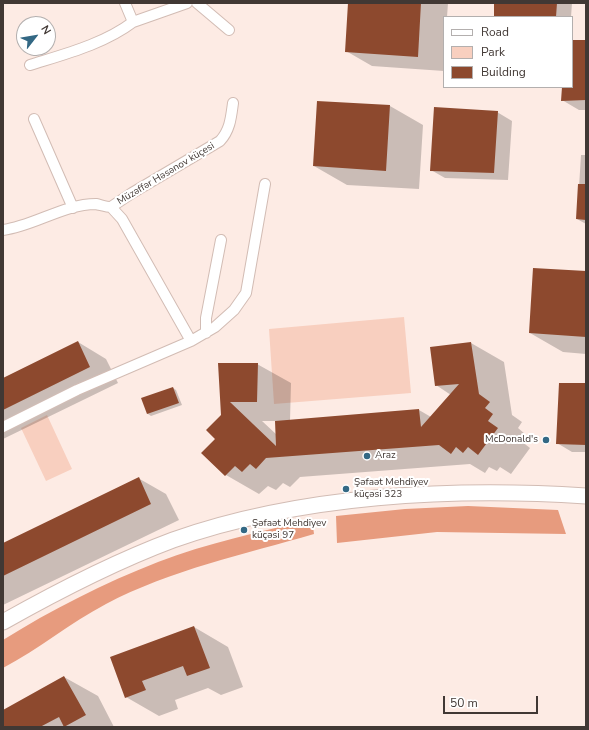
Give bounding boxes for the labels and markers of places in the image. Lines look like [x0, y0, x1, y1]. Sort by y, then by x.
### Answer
place label: McDonald's [485, 434, 538, 446]
marker: McDonald's [541, 435, 551, 445]
place label: Araz [375, 450, 396, 462]
marker: Araz [362, 451, 372, 461]
place label: Şəfaət Mehdiyev küçəsi 323 [354, 477, 429, 500]
marker: Şəfaət Mehdiyev küçəsi 323 [341, 484, 351, 494]
place label: Şəfaət Mehdiyev küçəsi 97 [252, 518, 327, 542]
marker: Şəfaət Mehdiyev küçəsi 97 [239, 525, 249, 535]

